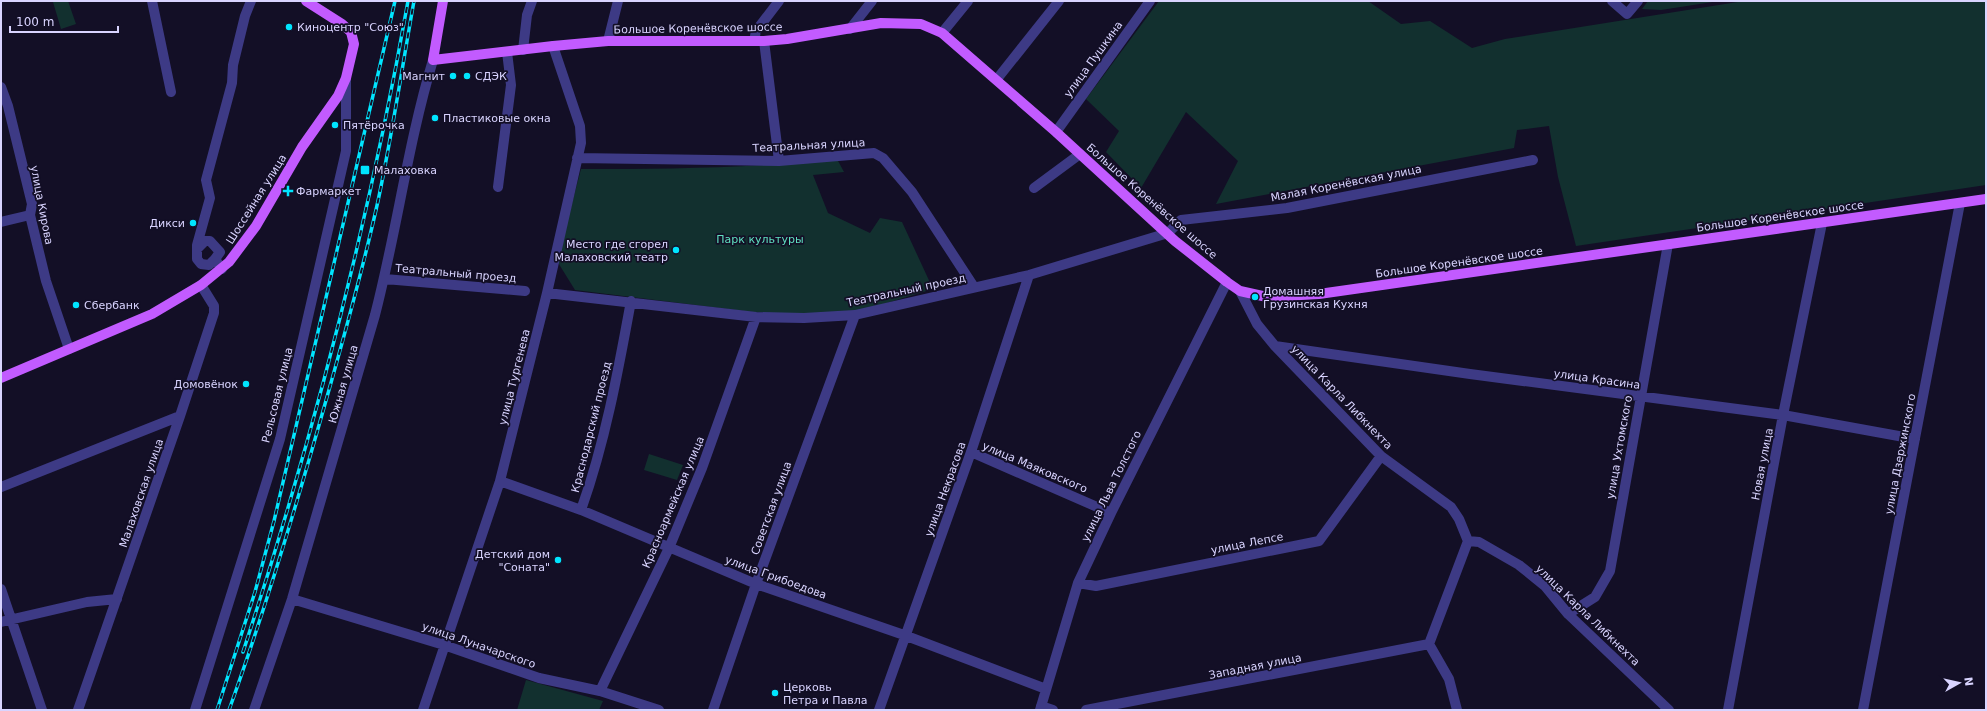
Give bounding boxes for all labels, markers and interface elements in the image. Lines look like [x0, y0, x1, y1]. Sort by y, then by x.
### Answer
scale bar [10, 8, 118, 34]
text: 100 m [16, 15, 54, 29]
street label: улица Пушкина [1061, 19, 1125, 100]
place label: Киноцентр "Союз" [297, 21, 404, 34]
street label: Большое Коренёвское шоссе [613, 21, 783, 36]
marker: Киноцентр "Союз" [284, 22, 294, 32]
place label: Магнит [402, 70, 446, 83]
place label: СДЭК [475, 70, 507, 83]
marker: Магнит [448, 71, 458, 81]
marker: СДЭК [462, 71, 472, 81]
place label: Пластиковые окна [443, 112, 551, 125]
marker: Пластиковые окна [430, 113, 440, 123]
place label: Пятёрочка [343, 119, 405, 132]
marker: Пятёрочка [330, 120, 340, 130]
street label: Театральная улица [751, 136, 866, 155]
street label: Большое Коренёвское шоссе [1084, 141, 1220, 262]
street label: Шоссейная улица [223, 152, 289, 247]
street label: Малая Коренёвская улица [1270, 162, 1423, 204]
street label: улица Кирова [27, 164, 56, 246]
marker: Малаховка [359, 164, 371, 176]
place label: Малаховка [374, 164, 437, 177]
place label: Фармаркет [296, 185, 362, 198]
marker: Фармаркет [283, 186, 293, 196]
street label: Большое Коренёвское шоссе [1696, 198, 1865, 235]
place label: Дикси [149, 217, 185, 230]
marker: Дикси [188, 218, 198, 228]
park label: Парк культуры [716, 233, 804, 246]
place label: Место где сгорел Малаховский театр [554, 238, 668, 264]
street label: Большое Коренёвское шоссе [1375, 244, 1544, 281]
marker: Место где сгорел Малаховский театр [671, 245, 681, 255]
street label: Театральный проезд [394, 262, 517, 285]
street label: Театральный проезд [844, 271, 967, 310]
place label: Домашняя Грузинская Кухня [1263, 285, 1368, 311]
marker: Домашняя Грузинская Кухня [1250, 292, 1260, 302]
place label: Сбербанк [84, 299, 140, 312]
marker: Сбербанк [71, 300, 81, 310]
street label: улица Тургенева [496, 328, 533, 426]
street label: улица Карла Либкнехта [1288, 343, 1395, 452]
street label: Южная улица [326, 344, 361, 425]
street label: Рельсовая улица [259, 346, 296, 444]
street label: Краснодарский проезд [569, 360, 614, 494]
street label: улица Красина [1553, 367, 1641, 392]
place label: Домовёнок [174, 378, 238, 391]
marker: Домовёнок [241, 379, 251, 389]
street label: улица Дзержинского [1882, 392, 1919, 516]
street label: улица Ухтомского [1604, 394, 1635, 500]
street label: Новая улица [1749, 427, 1776, 501]
street label: улица Льва Толстого [1079, 428, 1144, 544]
street label: Красноармейская улица [640, 434, 707, 570]
street label: Малаховская улица [117, 437, 166, 549]
street label: улица Маяковского [980, 439, 1090, 496]
street label: улица Некрасова [922, 440, 969, 538]
street label: Советская улица [749, 460, 794, 557]
street label: улица Лепсе [1210, 530, 1285, 557]
place label: Детский дом "Соната" [475, 548, 550, 574]
street label: улица Грибоедова [723, 553, 828, 602]
marker: Детский дом "Соната" [553, 555, 563, 565]
street label: улица Карла Либкнехта [1533, 562, 1642, 669]
street label: улица Луначарского [420, 620, 538, 671]
street label: Западная улица [1208, 651, 1303, 682]
north arrow [1939, 663, 1979, 703]
text: N [1961, 676, 1975, 687]
place label: Церковь Петра и Павла [783, 681, 868, 707]
marker: Церковь Петра и Павла [770, 688, 780, 698]

